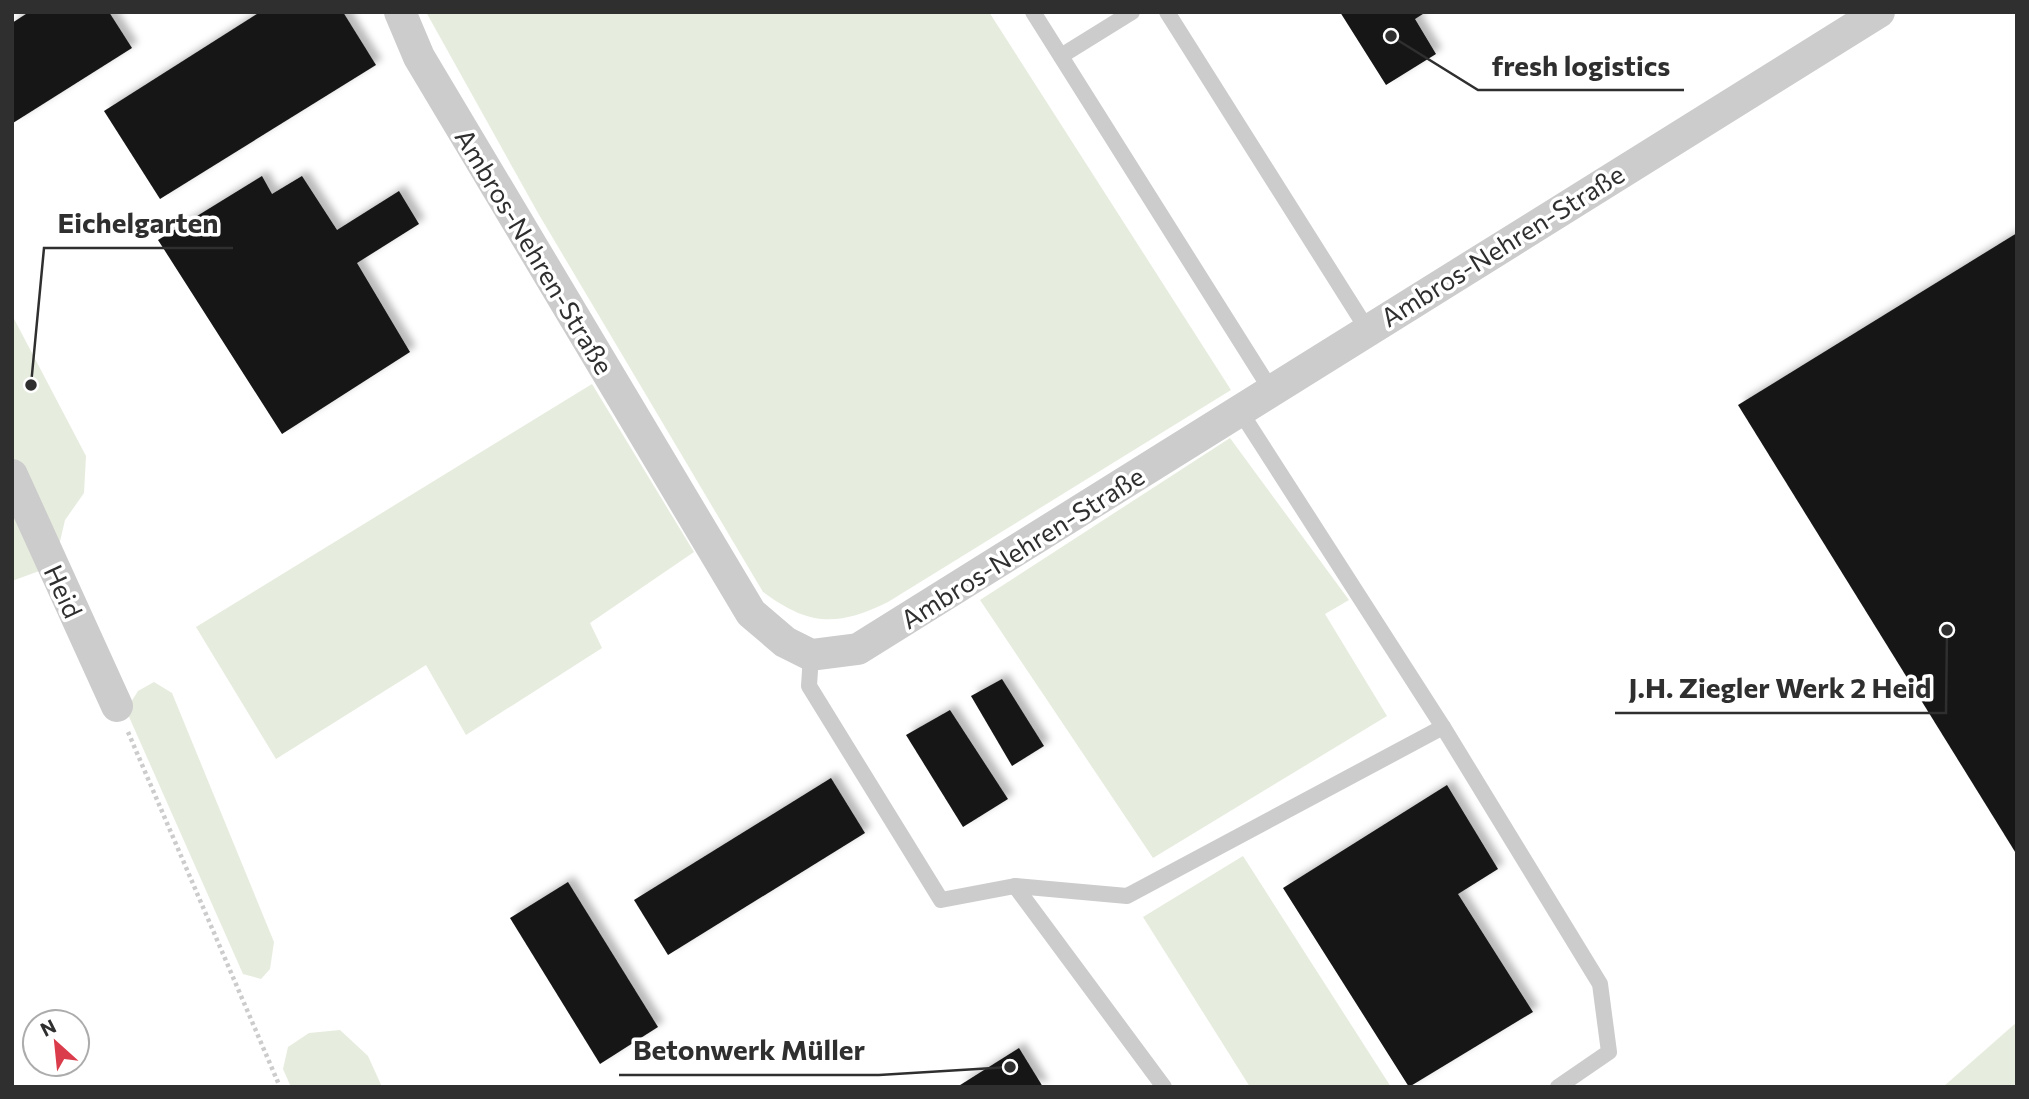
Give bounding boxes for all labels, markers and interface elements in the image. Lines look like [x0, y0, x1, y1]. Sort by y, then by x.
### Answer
callout: fresh logistics [1478, 41, 1684, 90]
text: fresh logistics [1492, 48, 1670, 82]
street label: Ambros-Nehren-Straße [449, 123, 621, 379]
street label: Ambros-Nehren-Straße [1375, 157, 1629, 333]
callout: Eichelgarten [44, 199, 233, 248]
text: Eichelgarten [58, 205, 218, 239]
street label: Ambros-Nehren-Straße [895, 459, 1149, 635]
street label: Heid [38, 560, 90, 622]
callout: J.H. Ziegler Werk 2 Heid [1615, 664, 1946, 713]
text: J.H. Ziegler Werk 2 Heid [1629, 670, 1931, 704]
north arrow [21, 1008, 91, 1078]
text: N [36, 1014, 60, 1041]
callout: Betonwerk Müller [619, 1026, 879, 1075]
text: Betonwerk Müller [633, 1032, 866, 1066]

